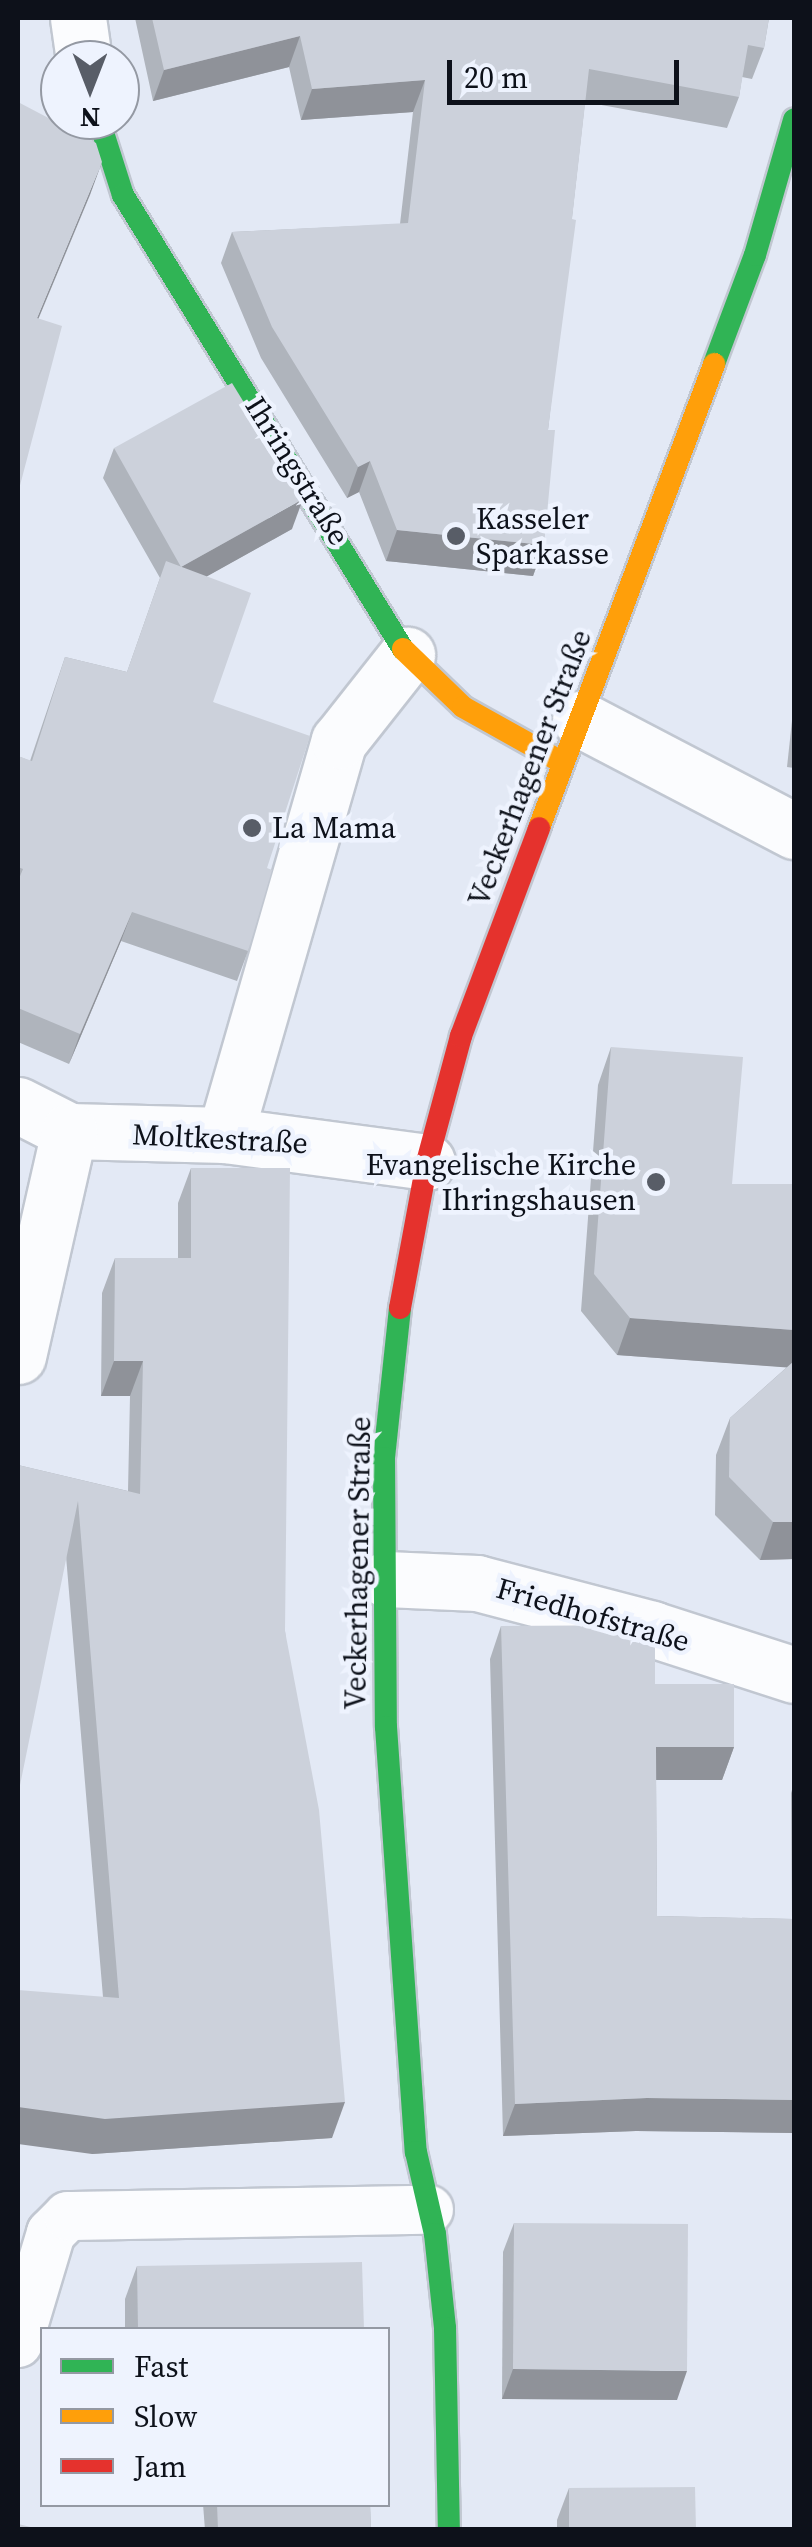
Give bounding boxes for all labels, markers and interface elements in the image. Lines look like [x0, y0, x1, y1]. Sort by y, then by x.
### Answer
north arrow [40, 40, 140, 140]
scale bar [452, 40, 684, 102]
text: 20 m [464, 57, 528, 98]
text: N [80, 99, 100, 137]
street label: Ihringstraße [237, 390, 357, 552]
place label: Kasseler Sparkasse [476, 501, 609, 572]
marker: Kasseler Sparkasse [445, 525, 467, 547]
street label: Veckerhagener Straße [461, 625, 599, 911]
place label: La Mama [272, 810, 396, 846]
marker: La Mama [241, 817, 263, 839]
street label: Moltkestraße [131, 1116, 309, 1162]
place label: Evangelische Kirche Ihringshausen [366, 1147, 636, 1218]
marker: Evangelische Kirche Ihringshausen [645, 1171, 667, 1193]
street label: Veckerhagener Straße [337, 1416, 379, 1710]
street label: Friedhofstraße [492, 1570, 694, 1660]
legend [40, 2327, 390, 2507]
text: Fast [134, 2346, 188, 2387]
text: Slow [134, 2396, 197, 2437]
text: Jam [134, 2446, 187, 2487]

